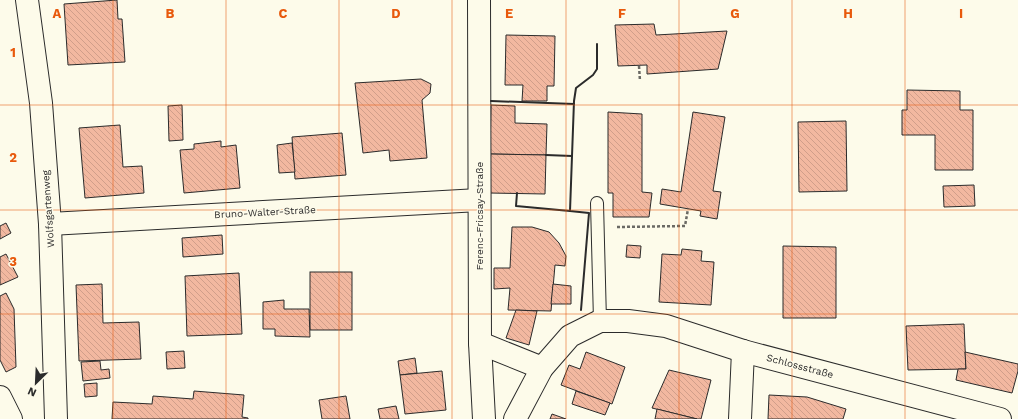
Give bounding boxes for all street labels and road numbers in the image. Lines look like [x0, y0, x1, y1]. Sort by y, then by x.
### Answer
street label: Ferenc-Fricsay-Straße [474, 162, 485, 270]
street label: Wolfsgartenweg [40, 169, 56, 248]
street label: Bruno-Walter-Straße [214, 204, 316, 220]
street label: Schlossstraße [765, 352, 835, 380]

